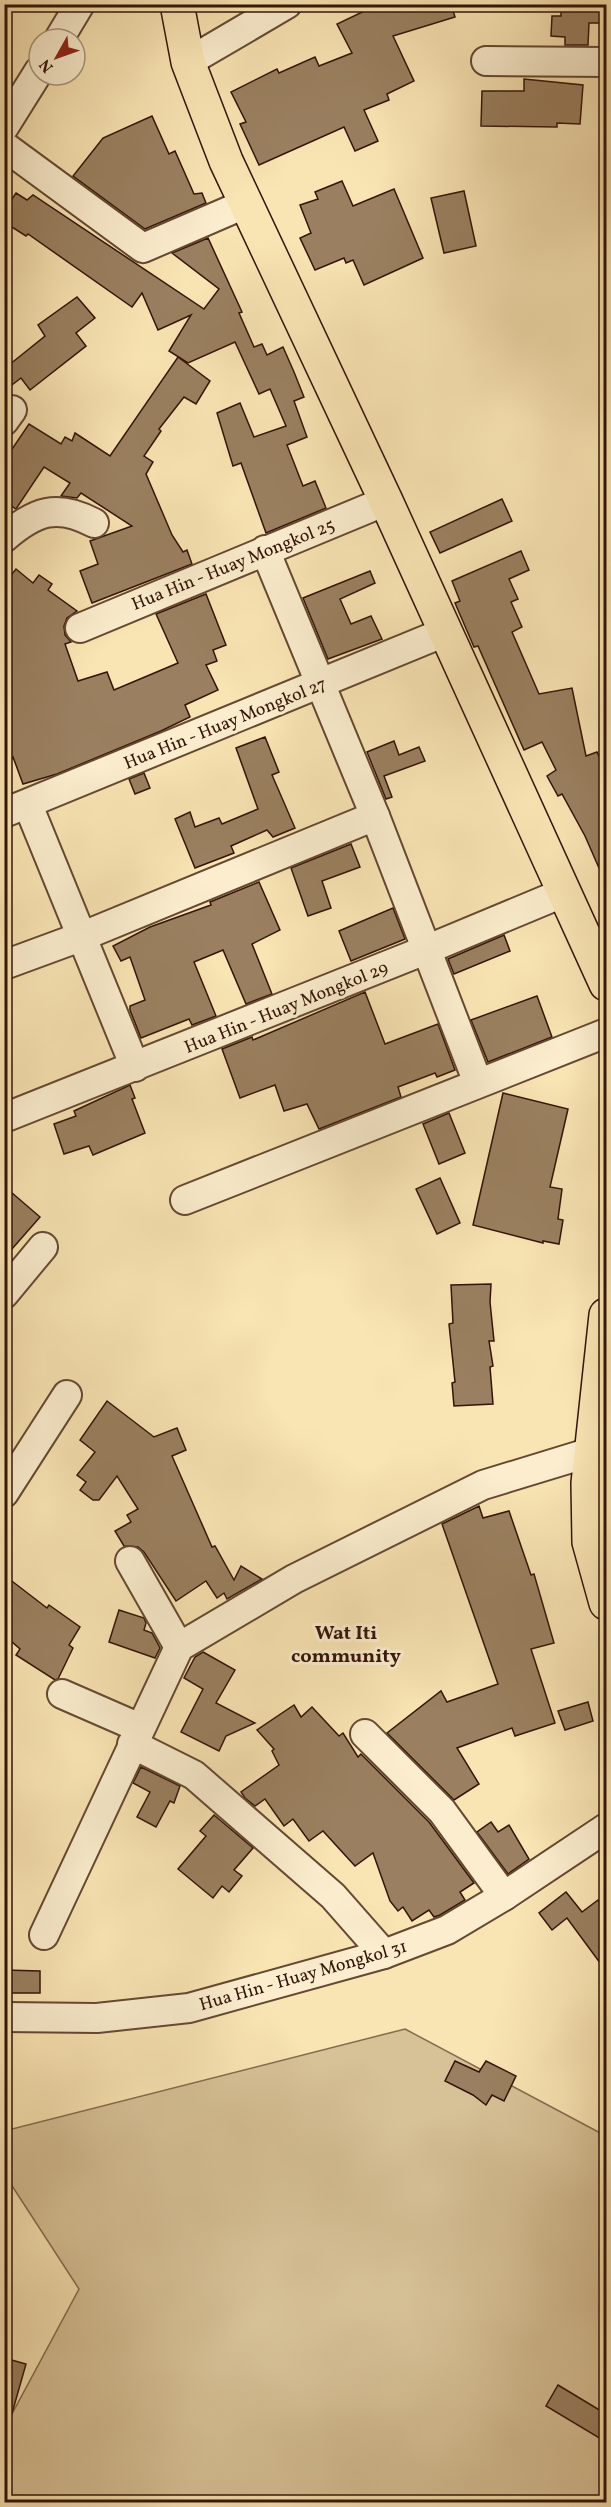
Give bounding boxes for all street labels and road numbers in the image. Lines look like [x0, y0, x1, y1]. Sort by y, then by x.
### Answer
street label: Hua Hin - Huay Mongkol 25 [128, 513, 339, 618]
street label: Hua Hin - Huay Mongkol 27 [120, 672, 331, 777]
street label: Hua Hin - Huay Mongkol 29 [181, 956, 392, 1061]
street label: Hua Hin - Huay Mongkol 31 [197, 1935, 410, 2018]

